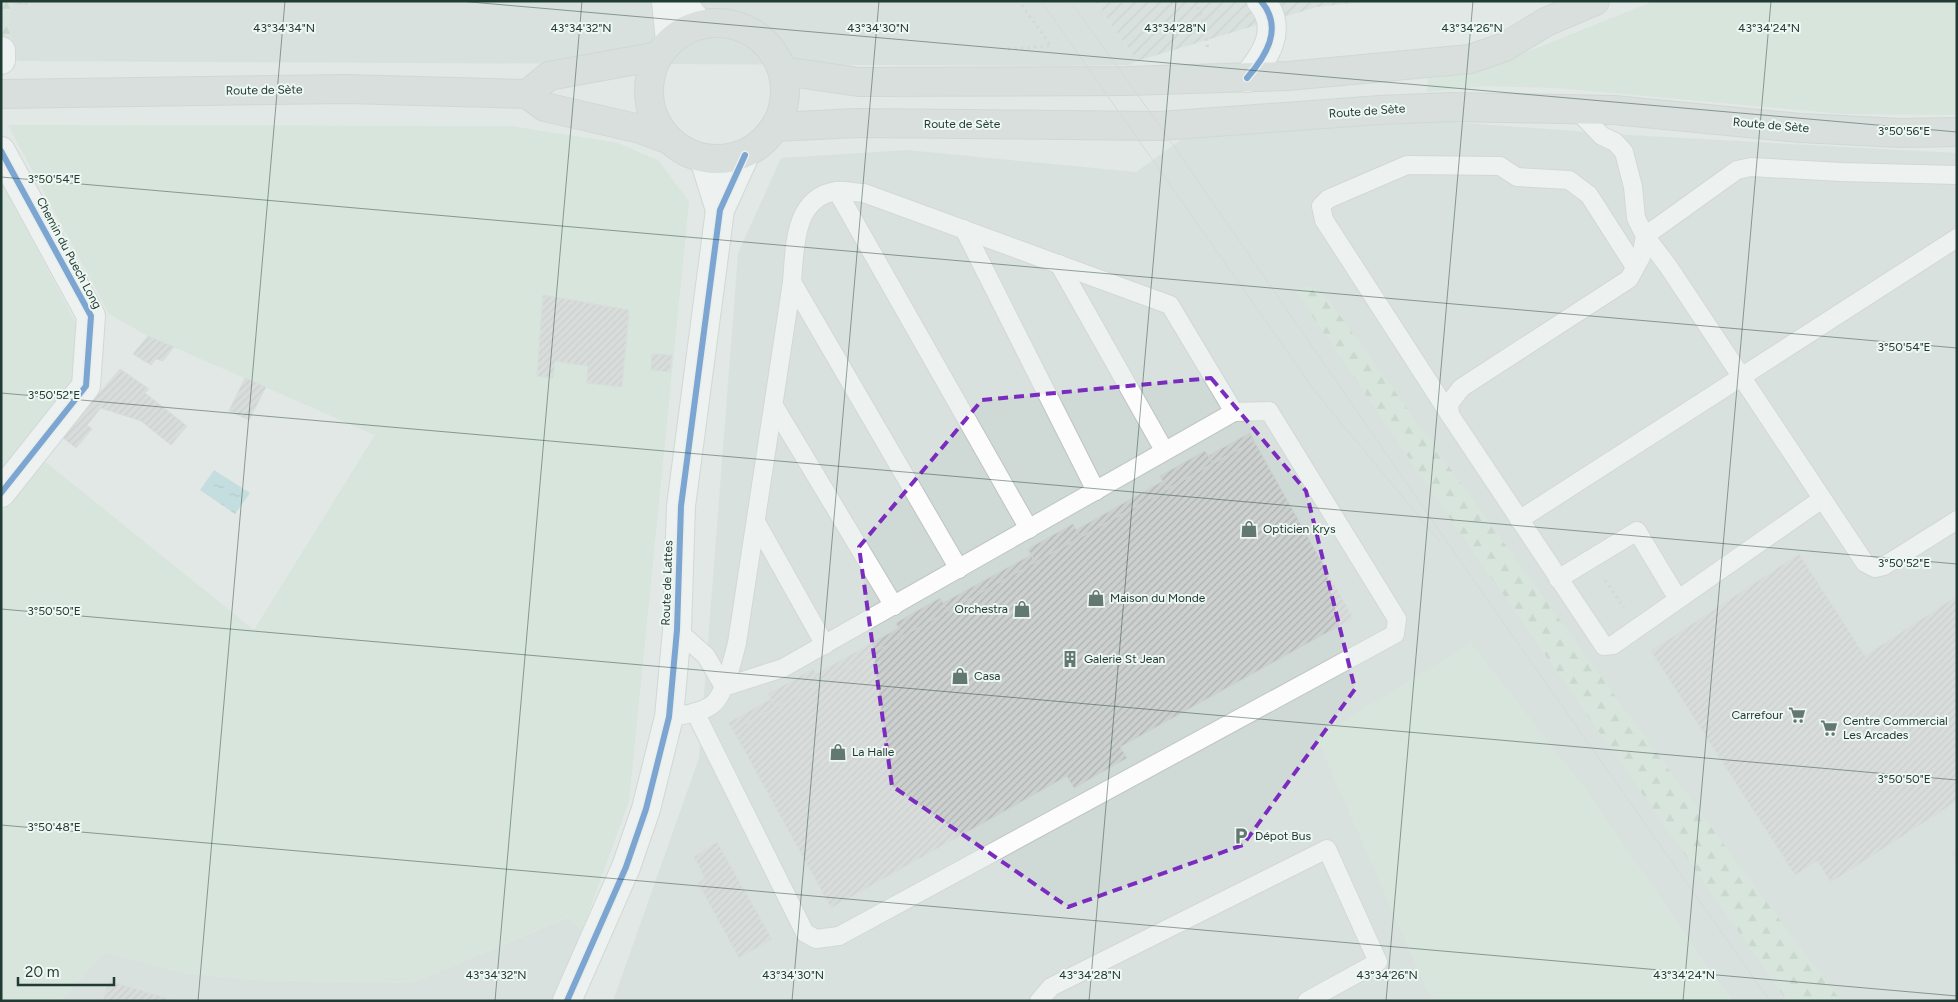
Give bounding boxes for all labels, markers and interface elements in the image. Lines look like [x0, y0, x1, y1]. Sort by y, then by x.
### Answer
text: 43°34'34"N [253, 21, 315, 35]
text: 43°34'32"N [550, 21, 612, 35]
text: 43°34'30"N [847, 21, 909, 35]
text: 43°34'28"N [1144, 21, 1206, 35]
text: 43°34'26"N [1441, 21, 1503, 35]
text: 43°34'24"N [1738, 21, 1800, 35]
street label: Route de Sète [226, 82, 303, 98]
street label: Route de Sète [1328, 101, 1406, 121]
street label: Route de Sète [1732, 115, 1810, 135]
street label: Route de Sète [924, 117, 1001, 131]
text: 3°50'56"E [1878, 124, 1930, 138]
text: 3°50'54"E [27, 172, 81, 186]
street label: Chemin du Puech Long [34, 195, 104, 311]
text: 3°50'54"E [1877, 340, 1931, 354]
text: 3°50'52"E [28, 388, 80, 402]
shop icon: Opticien Krys [1239, 519, 1259, 539]
place label: Opticien Krys [1263, 522, 1336, 536]
street label: Route de Lattes [659, 540, 675, 626]
text: 3°50'52"E [1878, 556, 1930, 570]
shop icon: Maison du Monde [1086, 588, 1106, 608]
place label: Maison du Monde [1110, 591, 1206, 605]
shop icon: Orchestra [1012, 599, 1032, 619]
place label: Orchestra [955, 602, 1008, 616]
text: 3°50'50"E [27, 604, 81, 618]
building icon: Galerie St Jean [1060, 649, 1080, 669]
place label: Galerie St Jean [1084, 652, 1166, 666]
shop icon: Casa [950, 666, 970, 686]
place label: Casa [974, 669, 1000, 683]
supermarket icon: Carrefour [1787, 705, 1807, 725]
place label: Carrefour [1731, 708, 1783, 722]
place label: Centre Commercial Les Arcades [1843, 714, 1948, 742]
supermarket icon: Centre Commercial Les Arcades [1819, 718, 1839, 738]
shop icon: La Halle [828, 742, 848, 762]
place label: La Halle [852, 745, 895, 759]
text: 3°50'50"E [1877, 772, 1931, 786]
text: 3°50'48"E [27, 820, 81, 834]
parking icon: Dépot Bus [1231, 826, 1251, 846]
place label: Dépot Bus [1255, 829, 1311, 843]
scale bar [18, 954, 114, 986]
text: 20 m [25, 963, 59, 981]
text: 43°34'32"N [465, 968, 527, 982]
text: 43°34'30"N [762, 968, 824, 982]
text: 43°34'28"N [1059, 968, 1121, 982]
text: 43°34'26"N [1356, 968, 1418, 982]
text: 43°34'24"N [1653, 968, 1715, 982]

